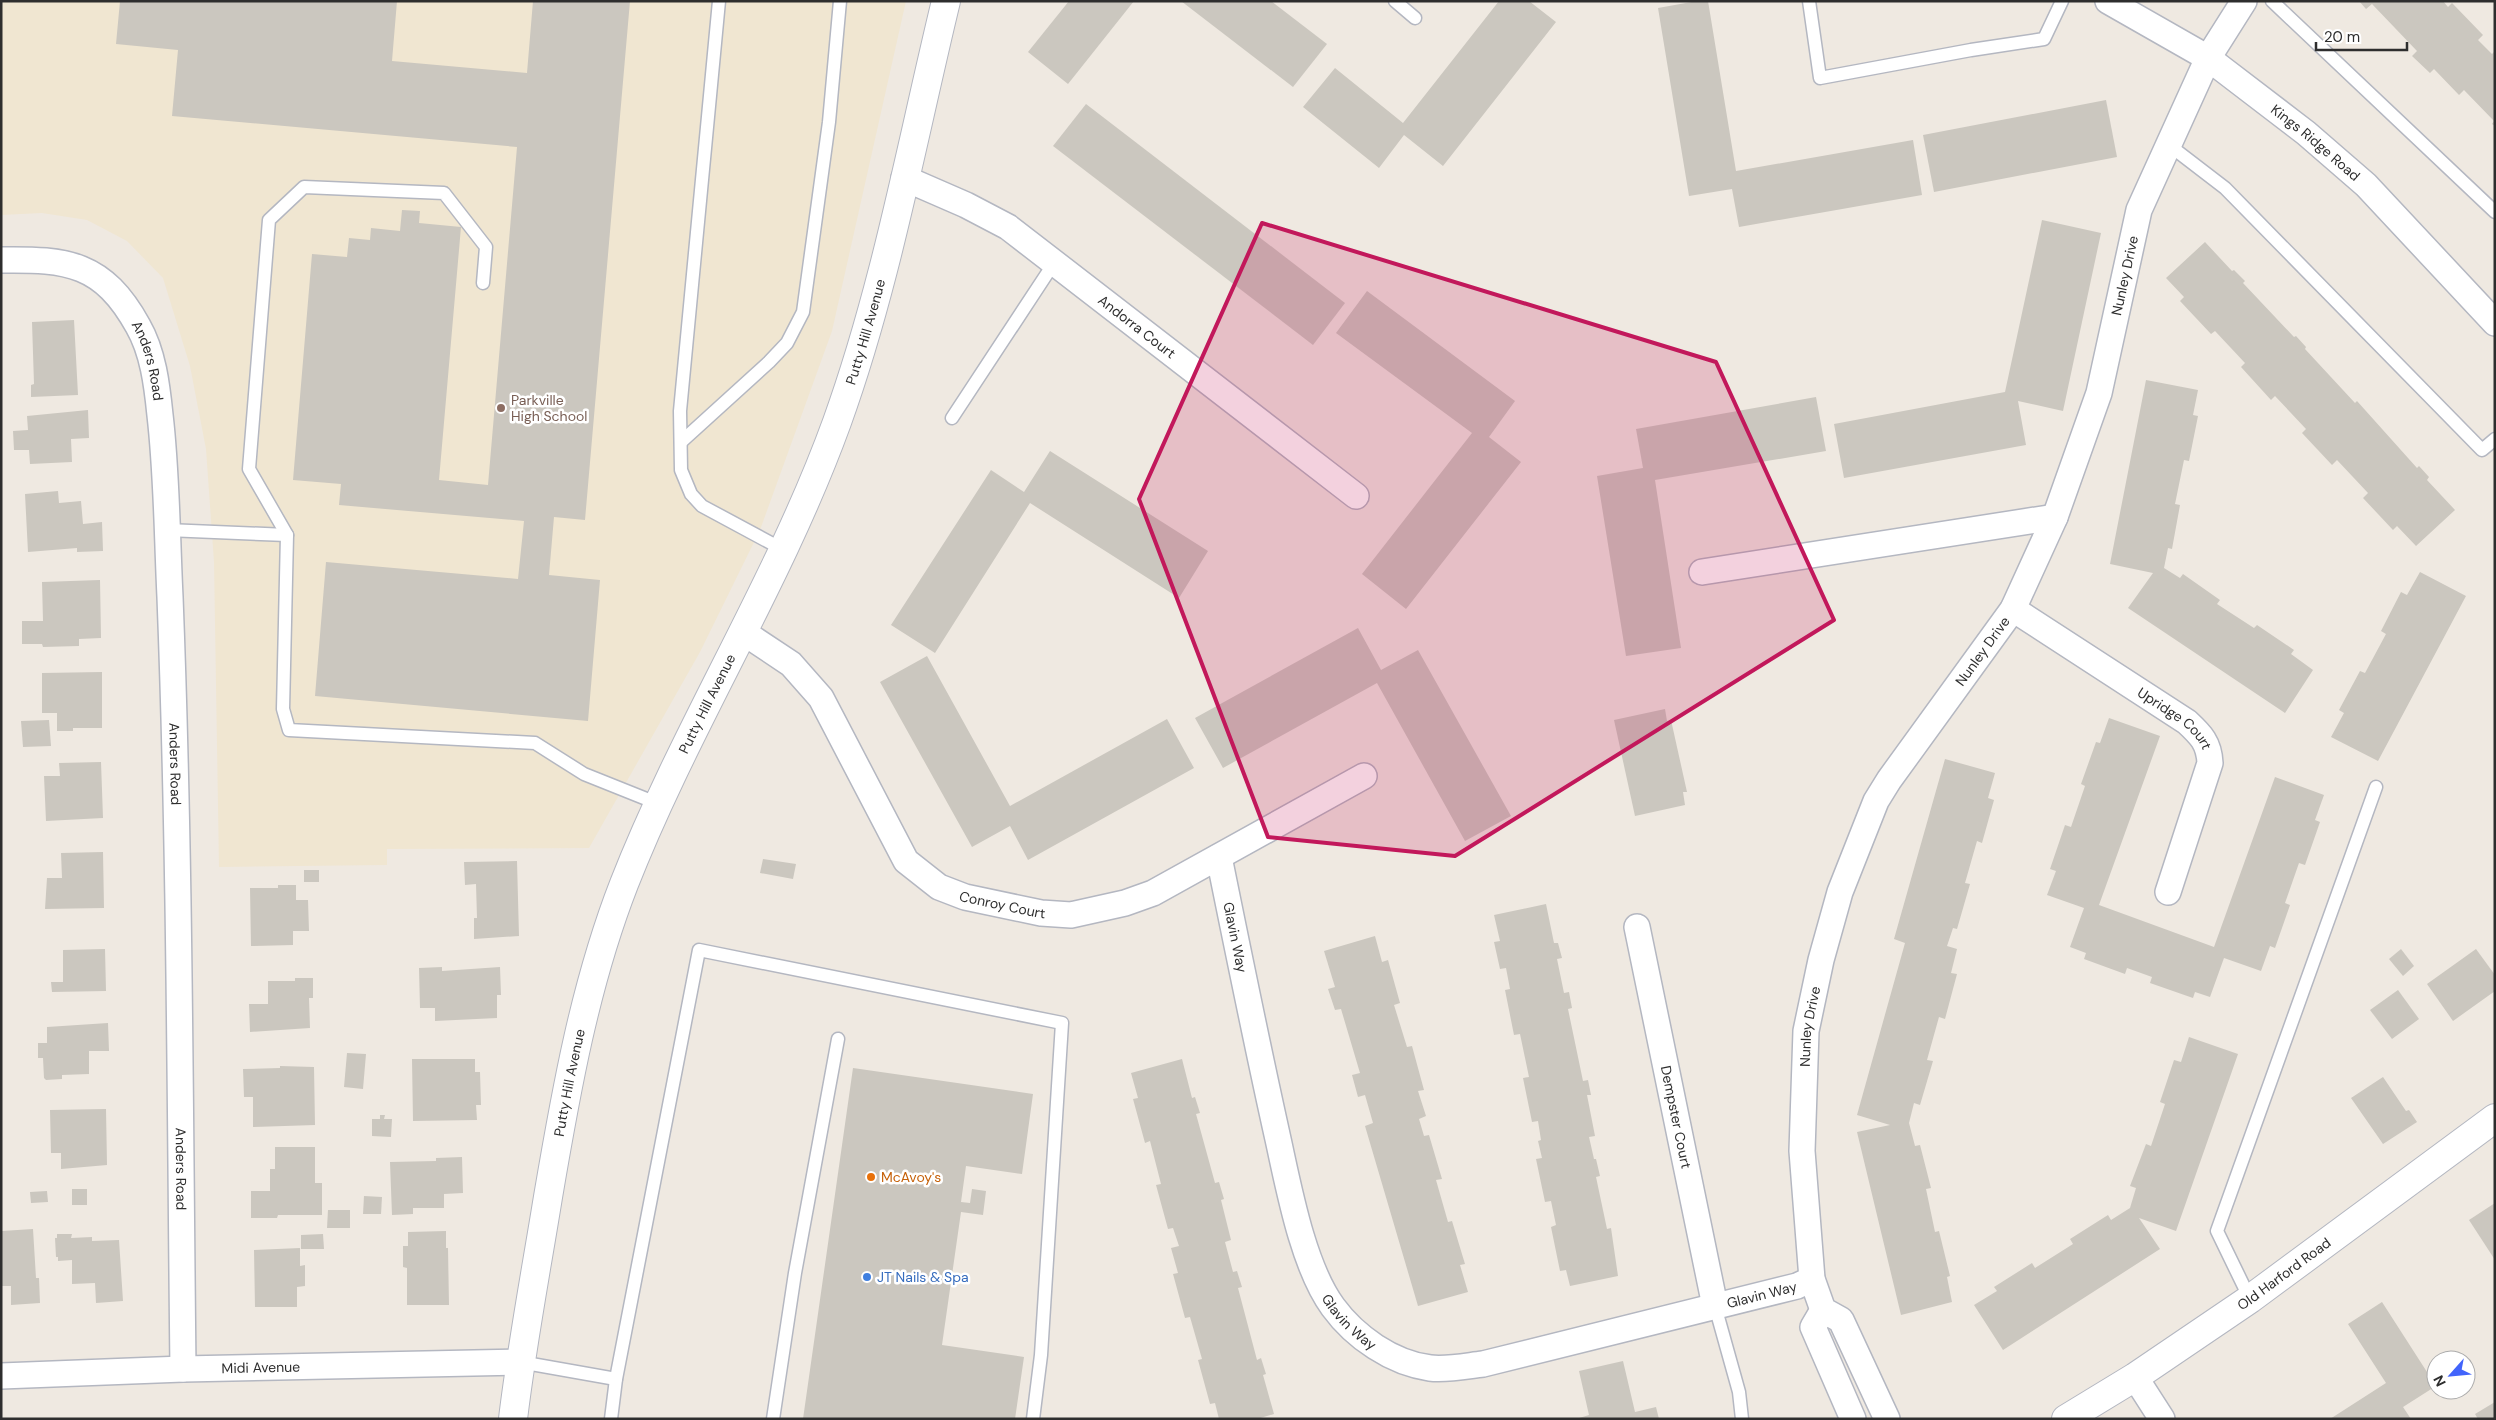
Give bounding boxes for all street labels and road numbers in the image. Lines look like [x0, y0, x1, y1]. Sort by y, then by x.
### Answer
street label: Kings Ridge Road [2267, 100, 2364, 185]
street label: Nunley Drive [2107, 234, 2142, 317]
street label: Putty Hill Avenue [841, 277, 889, 387]
street label: Andorra Court [1095, 291, 1179, 362]
street label: Anders Road [128, 318, 167, 402]
street label: Nunley Drive [1951, 613, 2014, 689]
street label: Putty Hill Avenue [675, 651, 739, 756]
street label: Upridge Court [2134, 683, 2216, 752]
street label: Anders Road [165, 722, 185, 805]
street label: Conroy Court [957, 887, 1046, 922]
street label: Glavin Way [1219, 900, 1251, 975]
street label: Nunley Drive [1796, 985, 1824, 1067]
street label: Putty Hill Avenue [550, 1027, 589, 1138]
street label: Dempster Court [1657, 1064, 1695, 1170]
street label: Anders Road [172, 1127, 190, 1210]
street label: Old Harford Road [2234, 1233, 2334, 1314]
street label: Glavin Way [1725, 1277, 1799, 1312]
street label: Glavin Way [1318, 1291, 1380, 1354]
street label: Midi Avenue [221, 1358, 300, 1377]

